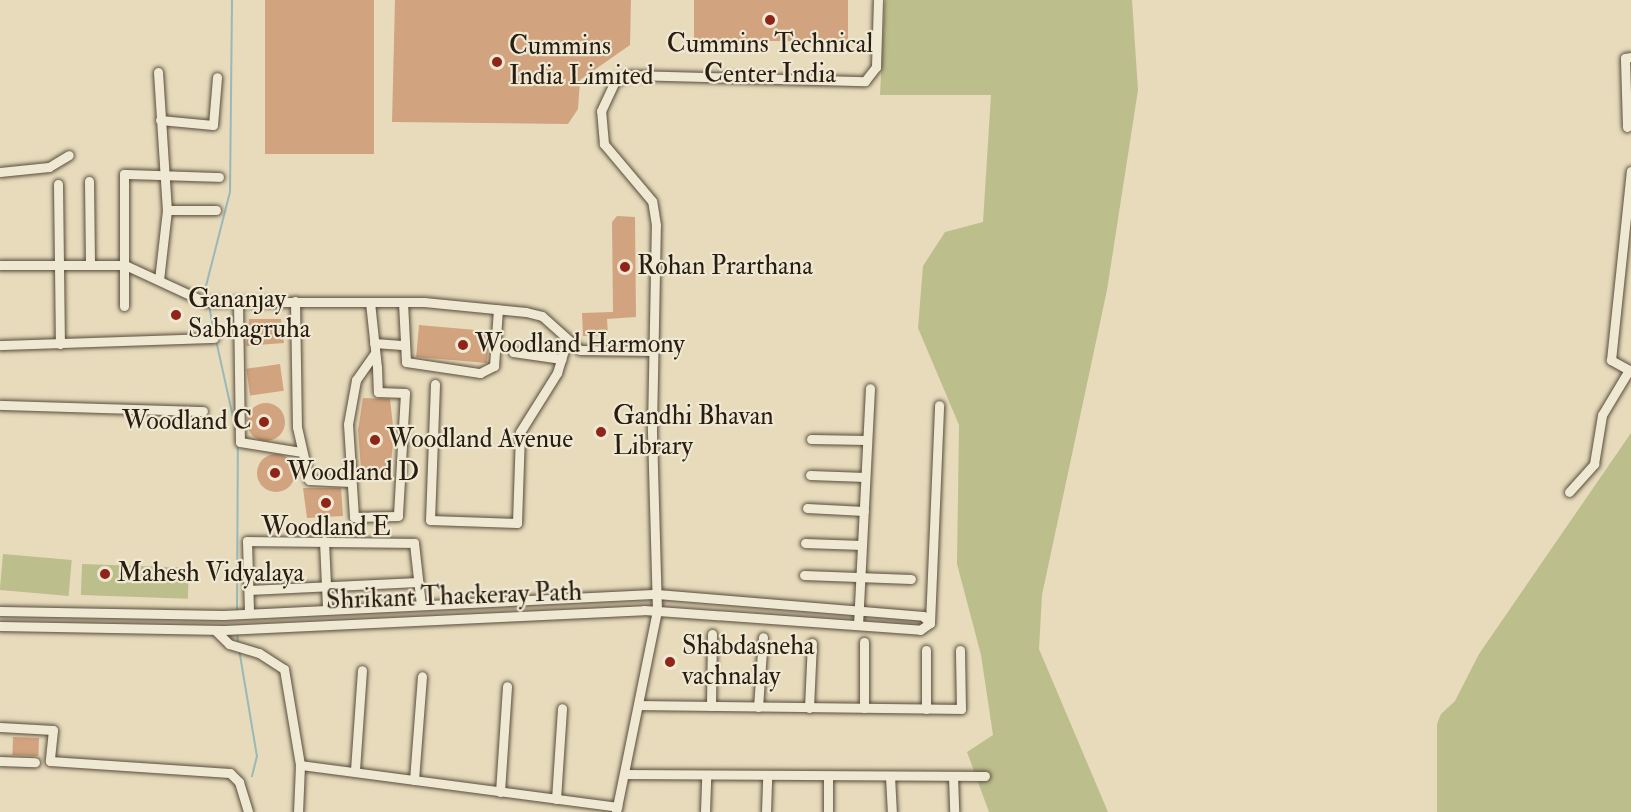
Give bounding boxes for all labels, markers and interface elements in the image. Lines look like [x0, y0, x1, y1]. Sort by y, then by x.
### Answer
marker: Cummins Technical Center India [763, 13, 777, 27]
place label: Cummins Technical Center India [667, 29, 873, 90]
place label: Cummins India Limited [509, 31, 653, 92]
marker: Cummins India Limited [490, 55, 504, 69]
place label: Rohan Prarthana [637, 251, 813, 283]
marker: Rohan Prarthana [618, 260, 632, 274]
place label: Gananjay Sabhagruha [188, 284, 310, 346]
marker: Gananjay Sabhagruha [169, 308, 183, 322]
place label: Woodland Harmony [475, 329, 685, 361]
marker: Woodland Harmony [456, 338, 470, 352]
place label: Gandhi Bhavan Library [613, 401, 774, 462]
place label: Woodland C [122, 406, 252, 438]
marker: Woodland C [257, 415, 271, 429]
place label: Woodland Avenue [387, 424, 573, 456]
marker: Gandhi Bhavan Library [594, 425, 608, 439]
marker: Woodland Avenue [368, 433, 382, 447]
place label: Woodland D [287, 457, 419, 489]
marker: Woodland D [268, 466, 282, 480]
marker: Woodland E [319, 496, 333, 510]
place label: Woodland E [261, 512, 391, 544]
place label: Mahesh Vidyalaya [117, 558, 304, 590]
marker: Mahesh Vidyalaya [98, 567, 112, 581]
street label: Shrikant Thackeray Path [325, 577, 583, 617]
place label: Shabdasneha vachnalay [682, 631, 815, 692]
marker: Shabdasneha vachnalay [663, 655, 677, 669]

